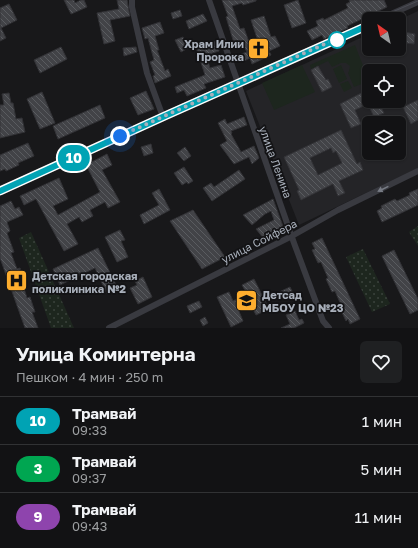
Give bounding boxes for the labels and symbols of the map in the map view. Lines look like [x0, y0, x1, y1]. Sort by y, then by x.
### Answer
north arrow [362, 12, 406, 56]
unlabelled marker [328, 31, 346, 49]
church icon: Храм Илии Пророка [246, 36, 272, 62]
place label: Храм Илии Пророка [184, 37, 244, 63]
street label: улица Ленина [257, 124, 295, 200]
your location [110, 126, 130, 146]
line badge: 10 [56, 145, 92, 171]
one-way arrow [377, 185, 389, 192]
street label: улица Сойфера [219, 216, 299, 266]
hospital icon: Детская городская поликлиника №2 [4, 268, 30, 294]
place label: Детская городская поликлиника №2 [32, 269, 138, 295]
school or university icon: Детсад МБОУ ЦО №23 [234, 287, 260, 313]
place label: Детсад МБОУ ЦО №23 [262, 288, 344, 314]

